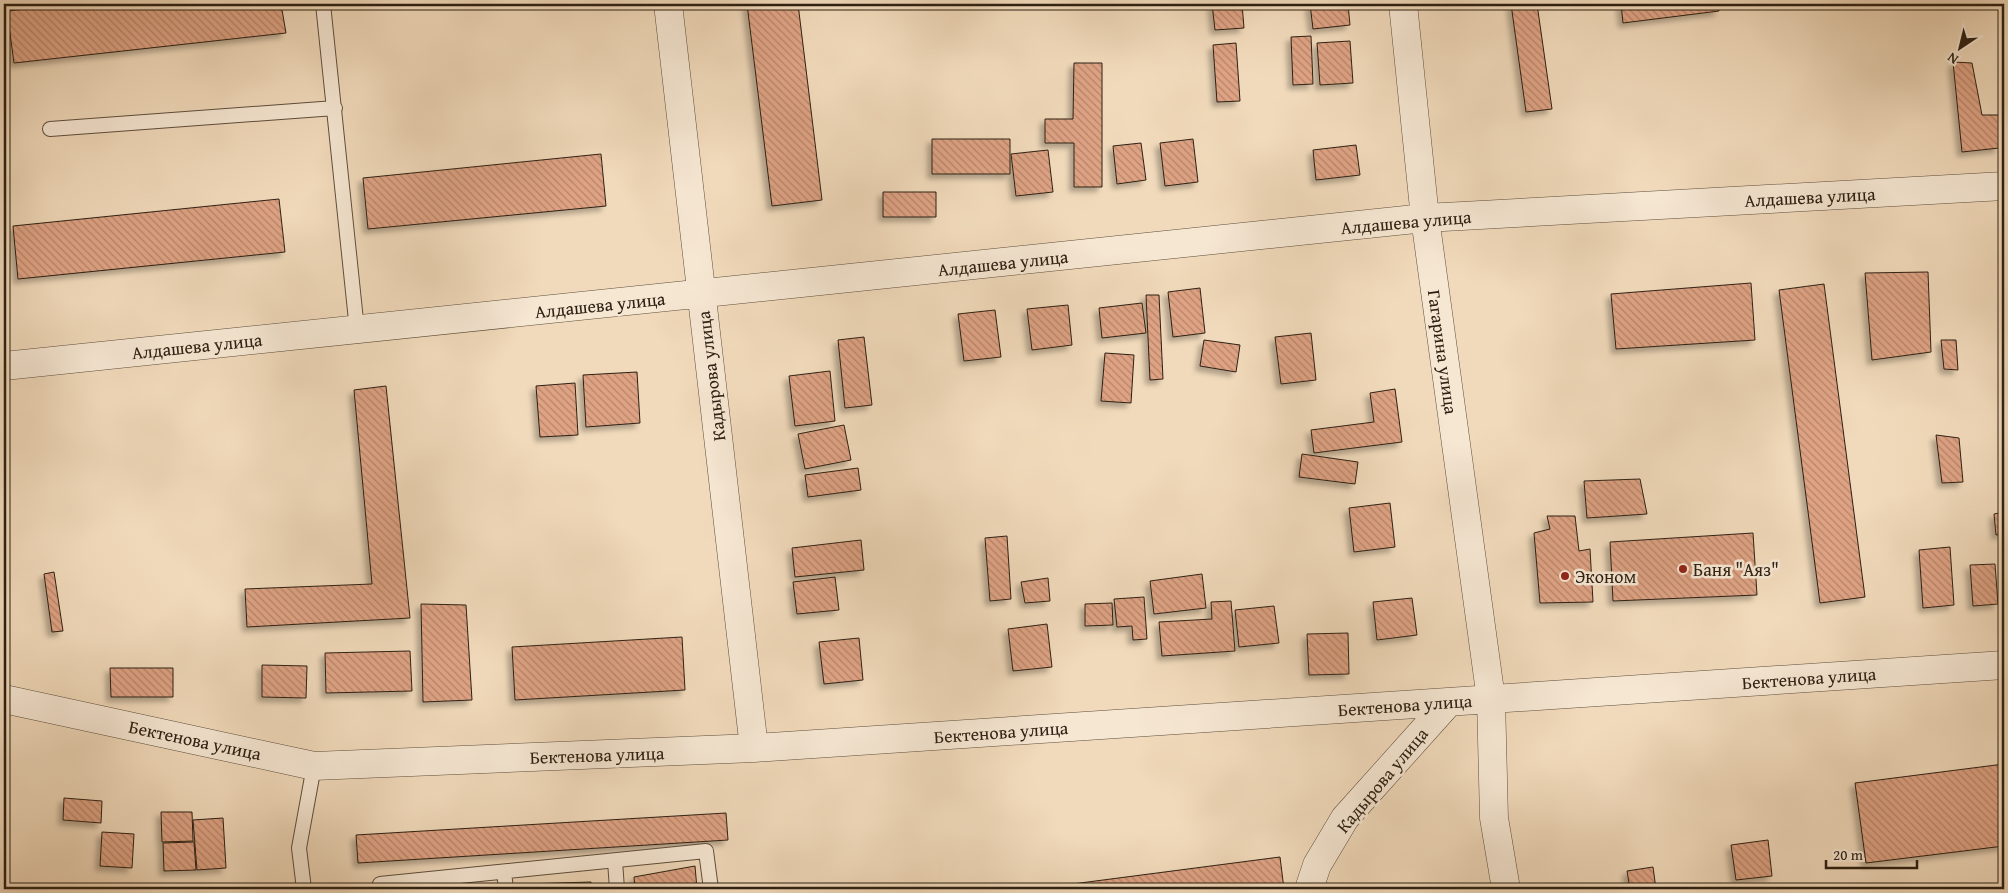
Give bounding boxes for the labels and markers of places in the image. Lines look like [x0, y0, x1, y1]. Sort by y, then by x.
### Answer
place label: Баня "Аяз" [1693, 556, 1779, 583]
place label: Эконом [1575, 563, 1637, 590]
marker: Баня "Аяз" [1677, 563, 1689, 575]
marker: Эконом [1559, 570, 1571, 582]

